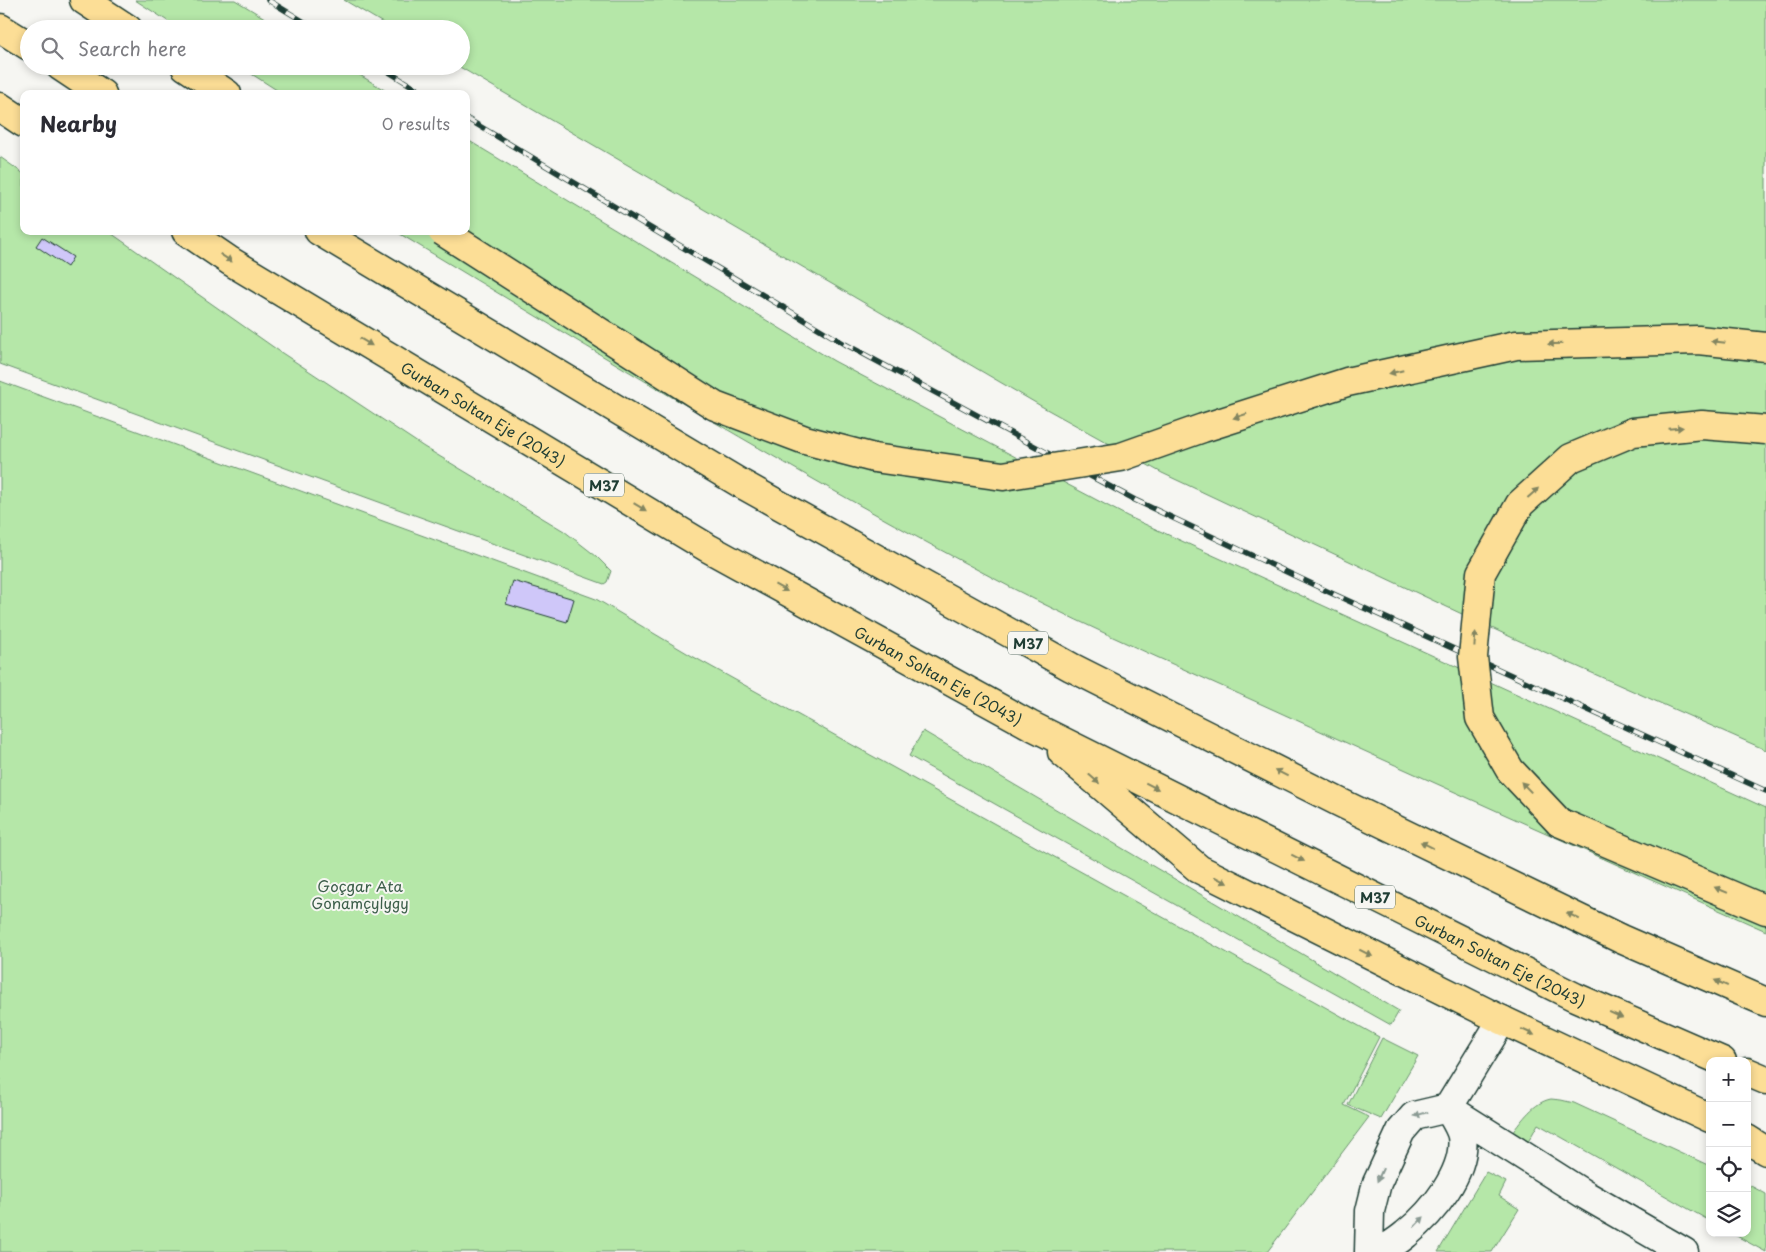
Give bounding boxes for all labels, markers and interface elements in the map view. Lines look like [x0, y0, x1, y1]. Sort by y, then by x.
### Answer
search box [20, 20, 470, 75]
icon: search [38, 34, 66, 62]
text: Search here [78, 34, 187, 62]
text: Nearby [40, 107, 117, 139]
text: 0 results [382, 111, 450, 135]
one-way arrow [220, 253, 233, 263]
one-way arrow [1709, 337, 1725, 345]
one-way arrow [359, 338, 372, 347]
one-way arrow [1547, 340, 1563, 348]
street label: Gurban Soltan Eje (2043) [397, 355, 570, 472]
one-way arrow [1387, 368, 1403, 376]
one-way arrow [1232, 413, 1247, 421]
one-way arrow [1669, 423, 1685, 431]
road number: M37 [584, 474, 624, 496]
one-way arrow [1526, 487, 1538, 499]
one-way arrow [633, 502, 646, 511]
one-way arrow [773, 584, 788, 592]
street label: Gurban Soltan Eje (2043) [851, 619, 1027, 730]
one-way arrow [1471, 631, 1479, 647]
road number: M37 [1008, 632, 1048, 654]
one-way arrow [1274, 769, 1289, 777]
one-way arrow [1087, 774, 1100, 785]
one-way arrow [1520, 781, 1532, 793]
one-way arrow [1145, 782, 1159, 790]
one-way arrow [1420, 841, 1434, 849]
one-way arrow [1290, 854, 1305, 862]
park label: Goçgar Ata Gonamçylygy [311, 874, 409, 914]
one-way arrow [1214, 876, 1228, 884]
road number: M37 [1355, 886, 1395, 909]
one-way arrow [1714, 886, 1728, 894]
street label: Gurban Soltan Eje (2043) [1411, 907, 1590, 1012]
one-way arrow [1566, 911, 1581, 920]
one-way arrow [1359, 949, 1373, 957]
one-way arrow [1714, 978, 1728, 986]
one-way arrow [1609, 1011, 1623, 1019]
one-way arrow [1520, 1028, 1535, 1037]
map controls [1706, 1057, 1751, 1237]
button: + [1706, 1057, 1751, 1102]
button: − [1706, 1102, 1751, 1147]
one-way arrow [1413, 1111, 1428, 1119]
button: locate [1706, 1147, 1751, 1192]
one-way arrow [1376, 1168, 1384, 1182]
button: layers [1706, 1192, 1751, 1237]
one-way arrow [1413, 1216, 1425, 1228]

